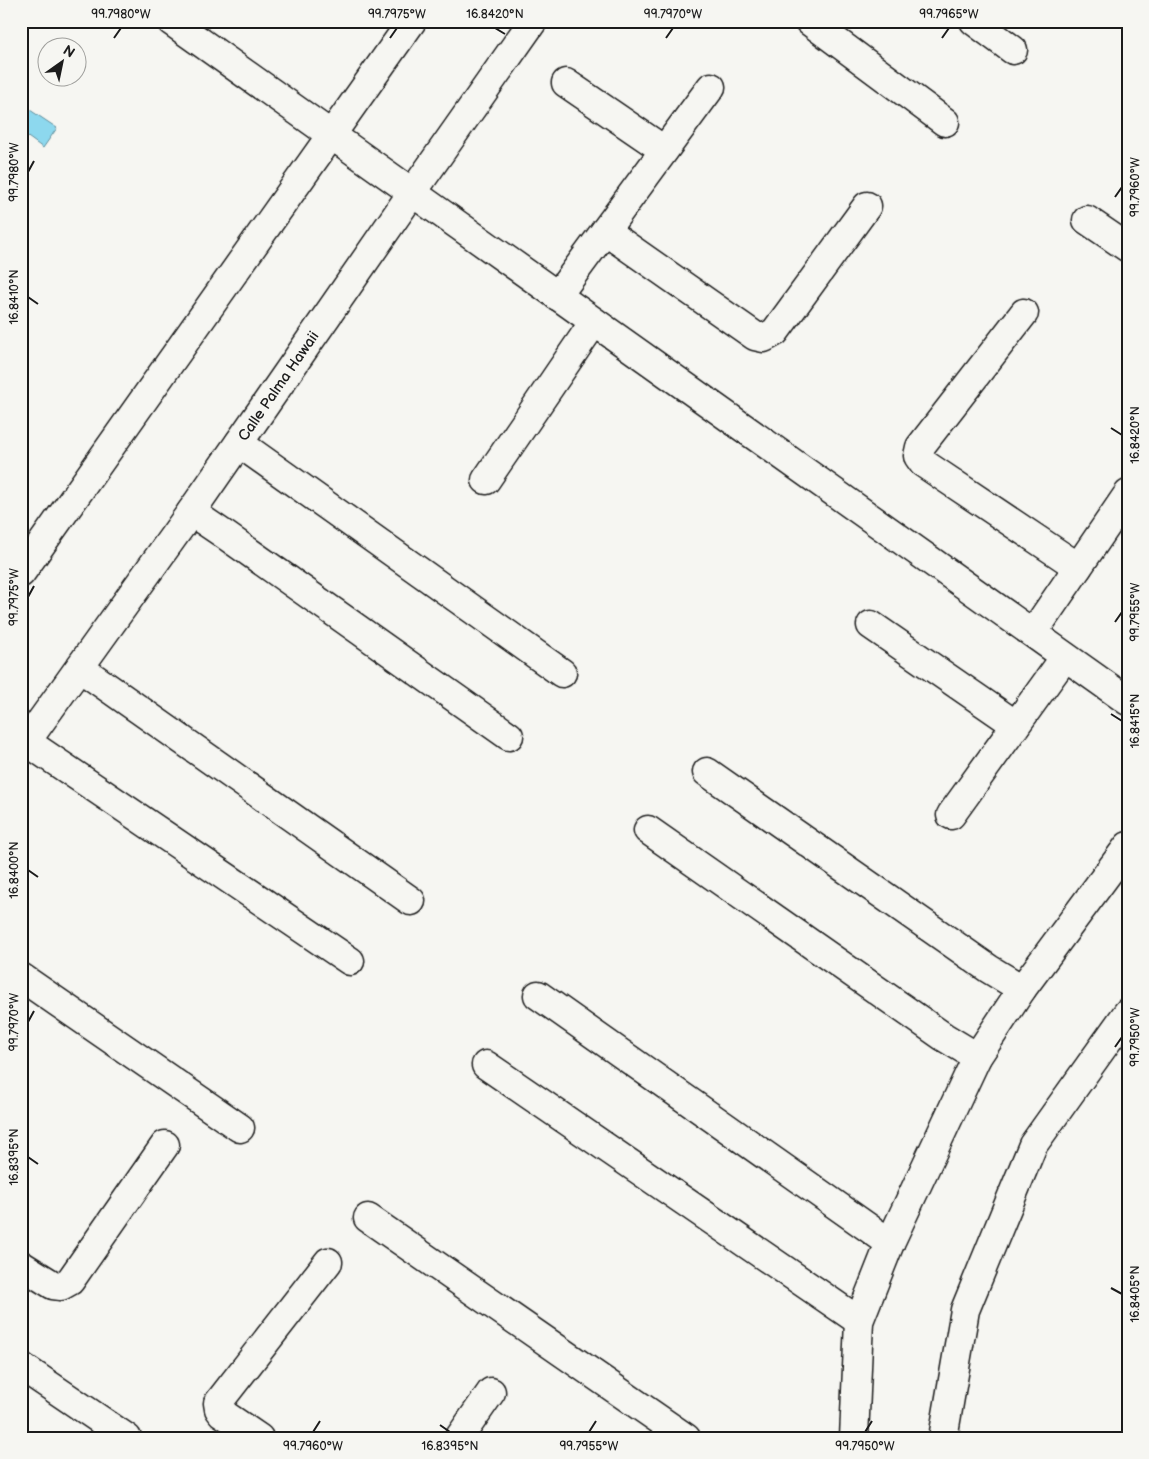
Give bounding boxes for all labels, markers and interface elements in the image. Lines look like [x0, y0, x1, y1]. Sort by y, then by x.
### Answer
text: 99.7980°W [91, 7, 151, 22]
text: 99.7975°W [368, 7, 426, 22]
text: 16.8420°N [466, 7, 524, 22]
text: 99.7970°W [644, 7, 702, 22]
text: 99.7965°W [919, 7, 979, 22]
north arrow [38, 38, 88, 88]
text: N [60, 42, 78, 62]
text: 99.7980°W [7, 142, 22, 202]
text: 99.7960°W [1128, 157, 1143, 217]
text: 16.8410°N [7, 270, 22, 324]
street label: Calle Palma Hawaii [234, 327, 323, 445]
text: 16.8420°N [1128, 406, 1143, 464]
text: 99.7975°W [7, 568, 22, 626]
text: 99.7955°W [1128, 582, 1143, 642]
text: 16.8415°N [1128, 694, 1143, 748]
text: 16.8400°N [7, 841, 22, 899]
text: 99.7970°W [7, 993, 22, 1051]
text: 99.7950°W [1128, 1007, 1143, 1067]
text: 16.8395°N [7, 1129, 22, 1185]
text: 16.8405°N [1128, 1266, 1143, 1322]
text: 99.7960°W [283, 1439, 343, 1454]
text: 16.8395°N [422, 1439, 478, 1454]
text: 99.7955°W [559, 1439, 619, 1454]
text: 99.7950°W [835, 1439, 895, 1454]

